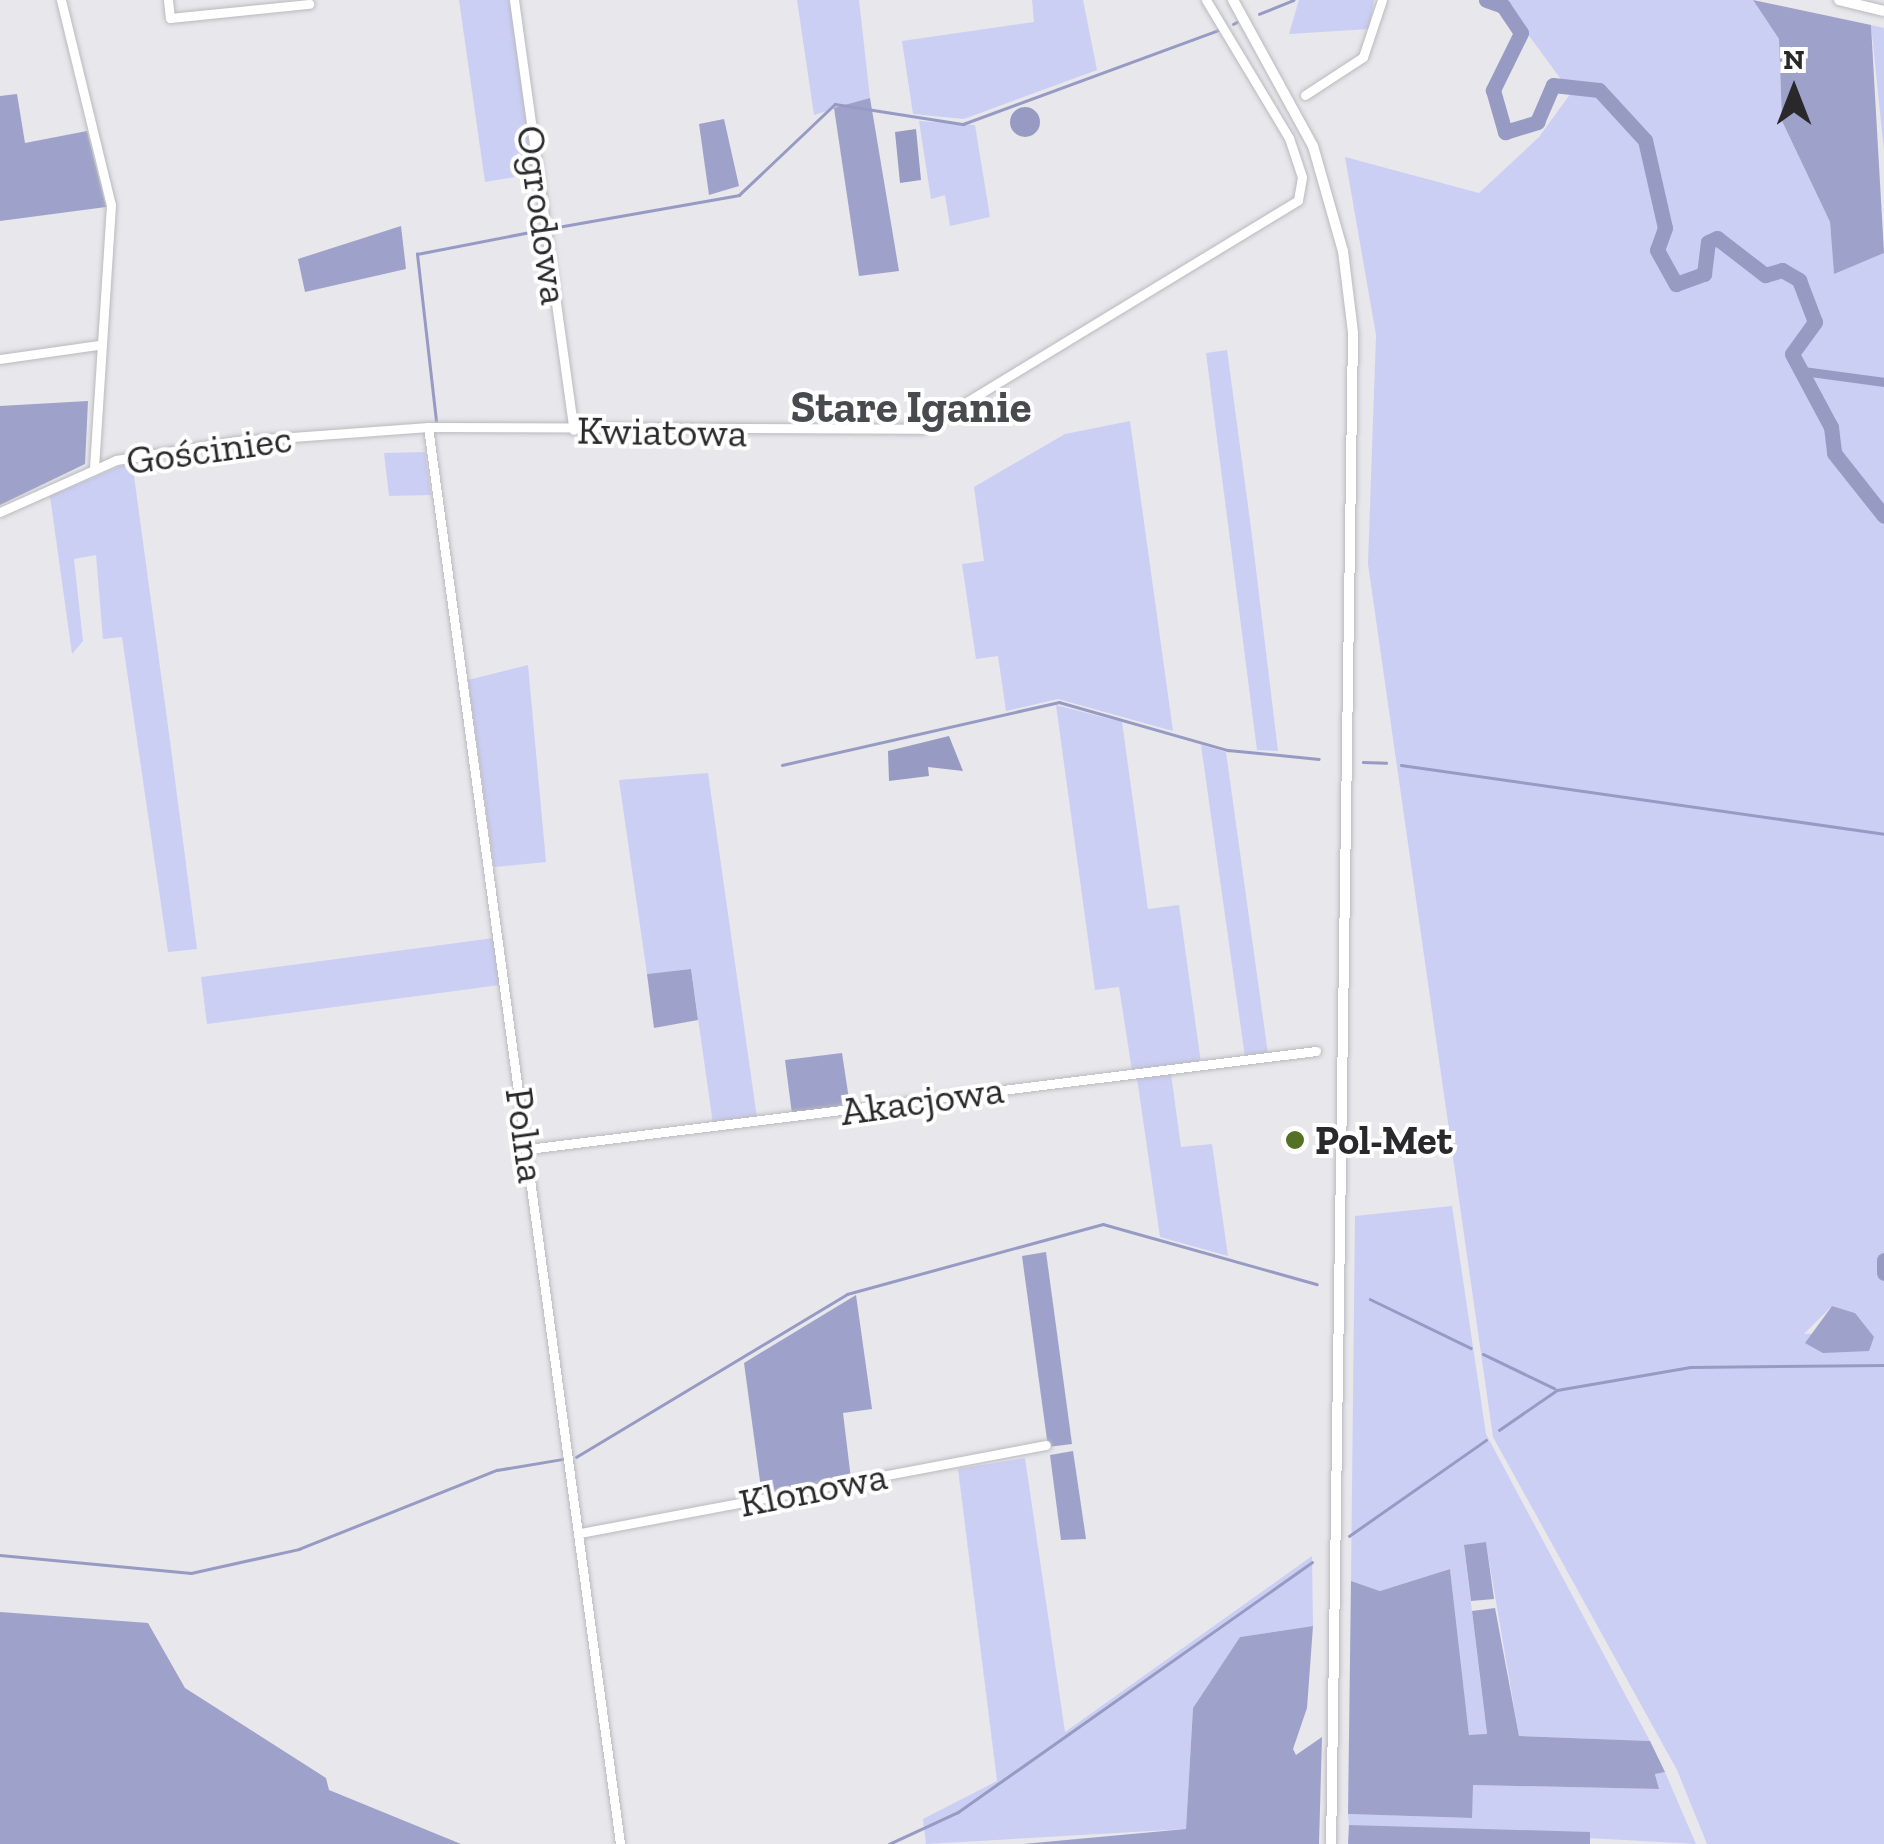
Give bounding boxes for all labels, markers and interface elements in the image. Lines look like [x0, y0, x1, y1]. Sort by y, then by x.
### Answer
north arrow [1744, 40, 1844, 140]
text: N [1783, 43, 1805, 76]
street label: Ogrodowa [507, 122, 579, 308]
district label: Stare Iganie [791, 381, 1031, 435]
street label: Kwiatowa [576, 406, 748, 456]
street label: Gościniec [123, 414, 295, 484]
street label: Akacjowa [837, 1065, 1007, 1135]
street label: Polna [496, 1084, 556, 1186]
place label: Pol-Met [1315, 1116, 1453, 1164]
marker: Pol-Met [1284, 1129, 1306, 1151]
street label: Klonowa [735, 1451, 891, 1527]

